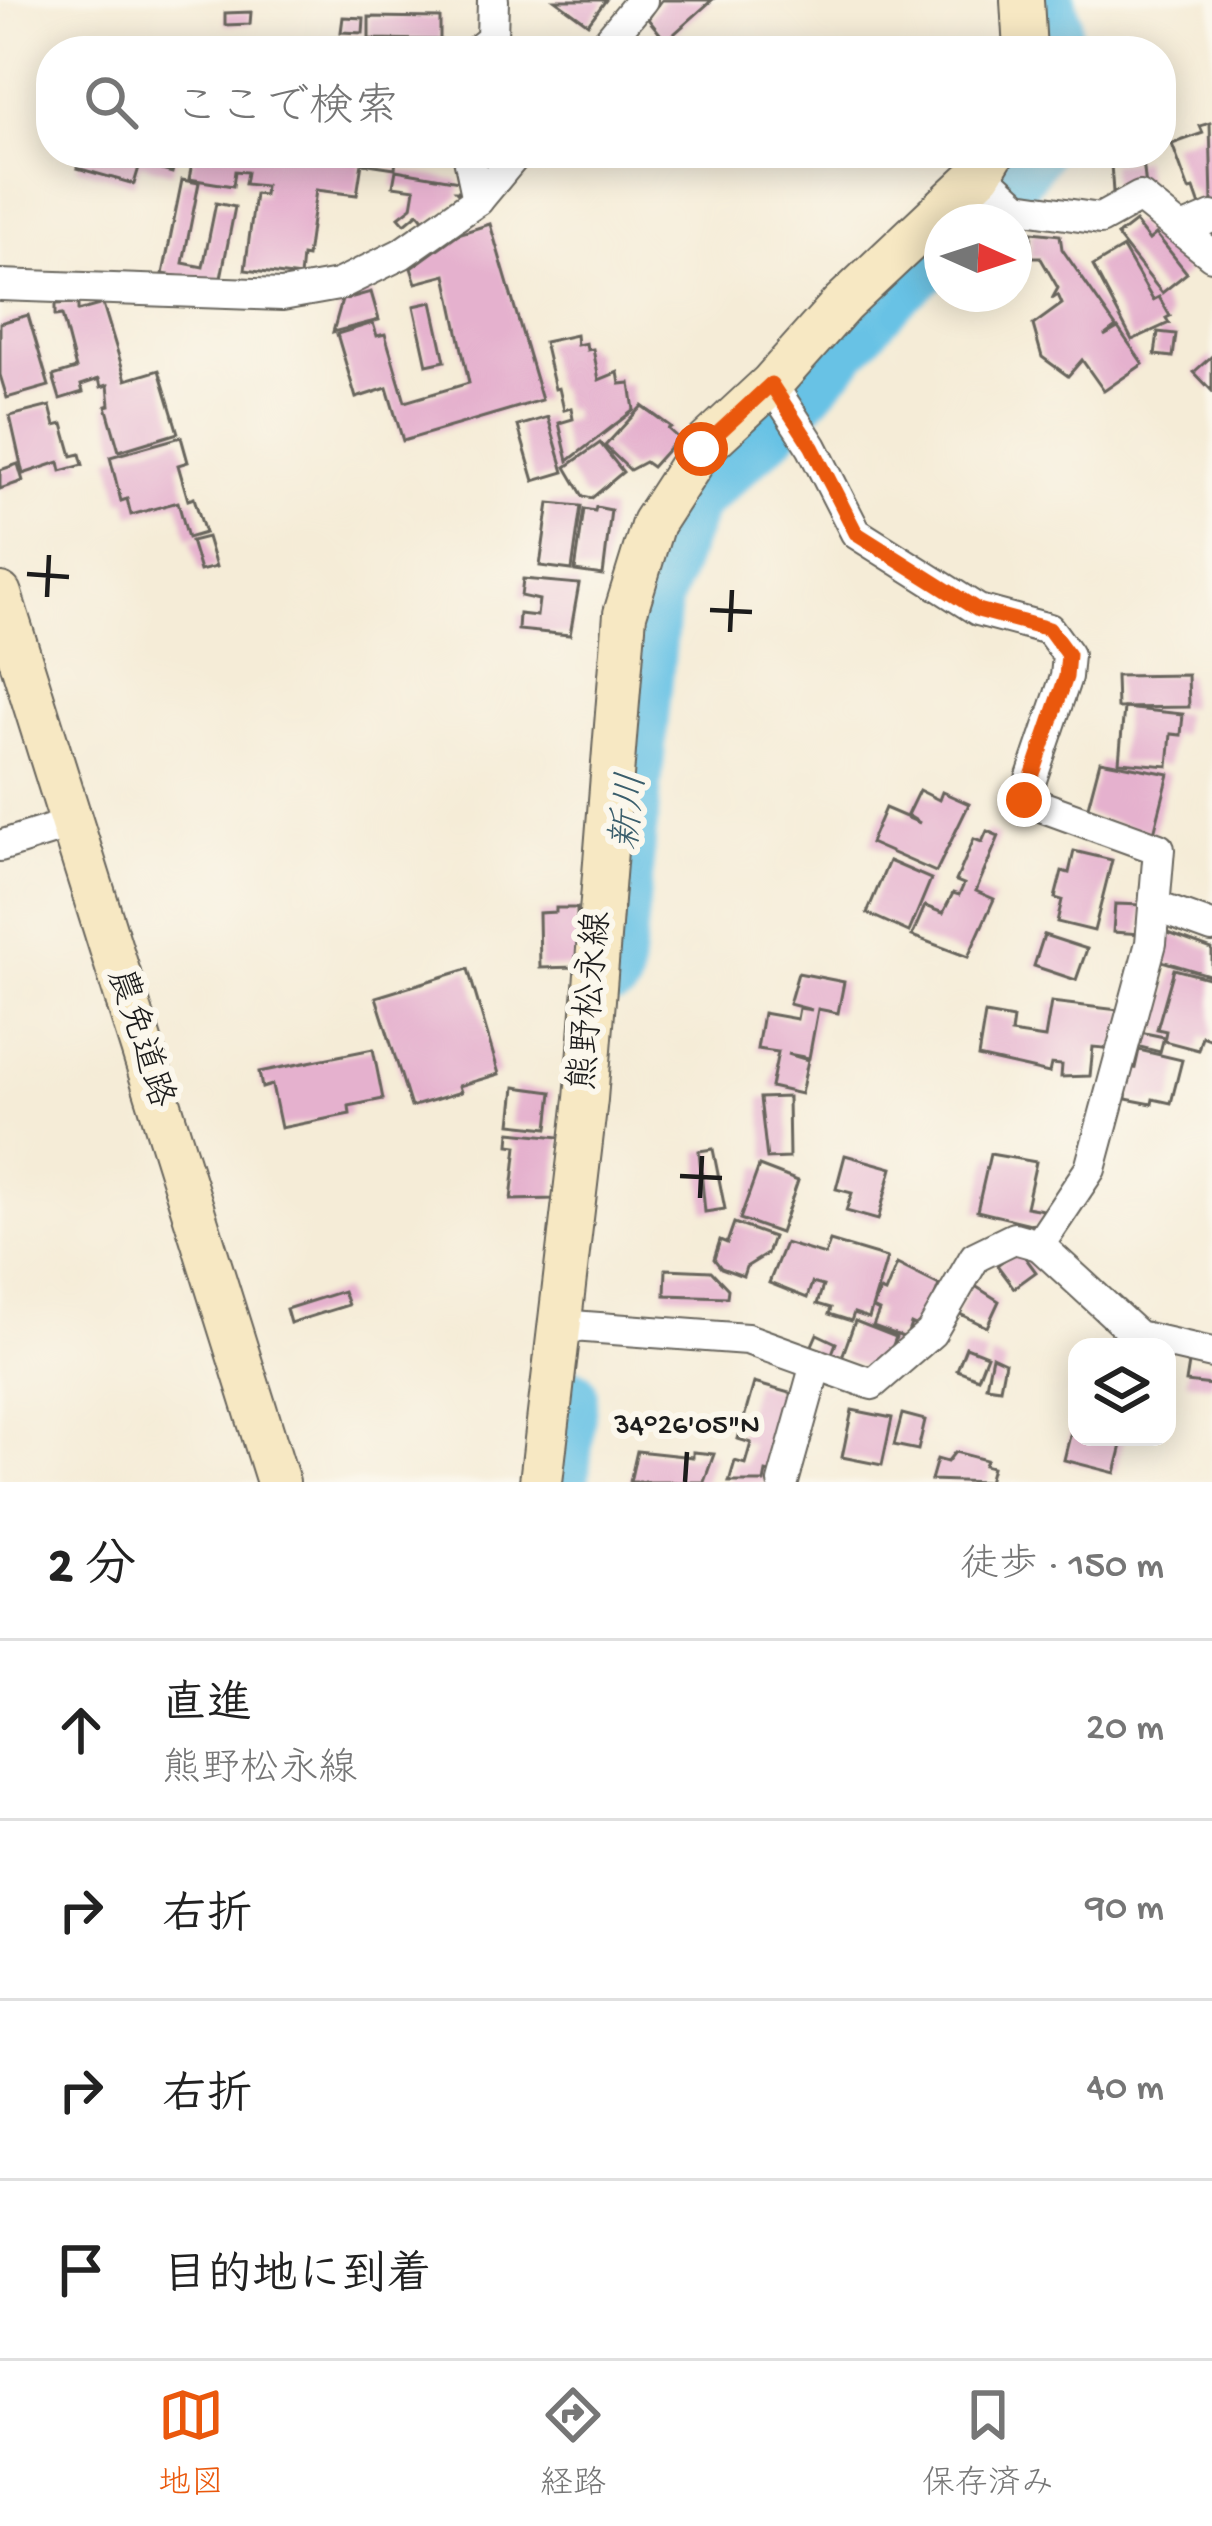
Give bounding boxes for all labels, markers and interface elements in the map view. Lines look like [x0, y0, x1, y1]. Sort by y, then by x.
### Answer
search box [36, 36, 1176, 168]
icon: search [78, 69, 144, 135]
text: ここで検索 [174, 84, 399, 137]
north arrow [924, 204, 1032, 312]
route start [674, 422, 728, 476]
water label: 新川 [604, 771, 659, 853]
route end [997, 773, 1051, 827]
street label: 熊野松永線 [563, 909, 622, 1093]
street label: 農免道路 [95, 963, 183, 1114]
map controls [1068, 1338, 1176, 1446]
button: layers [1068, 1338, 1176, 1446]
text: 34°26'05"N [613, 1410, 760, 1445]
text: 2 分 [48, 1540, 136, 1600]
text: 徒歩 · 150 m [960, 1545, 1164, 1591]
text: 直進 [162, 1681, 252, 1734]
icon: ahead [48, 1697, 114, 1763]
text: 20 m [1086, 1707, 1164, 1753]
text: 熊野松永線 [162, 1749, 357, 1795]
icon: right [48, 1877, 114, 1943]
text: 90 m [1085, 1887, 1164, 1933]
text: 右折 [162, 1892, 252, 1945]
icon: right [48, 2057, 114, 2123]
text: 40 m [1086, 2067, 1164, 2113]
text: 右折 [162, 2072, 252, 2125]
icon: arrive [48, 2237, 114, 2303]
text: 目的地に到着 [162, 2252, 432, 2305]
tab: 地図 [158, 2382, 224, 2505]
tab: 経路 [540, 2382, 606, 2505]
tab: 保存済み [922, 2382, 1054, 2505]

